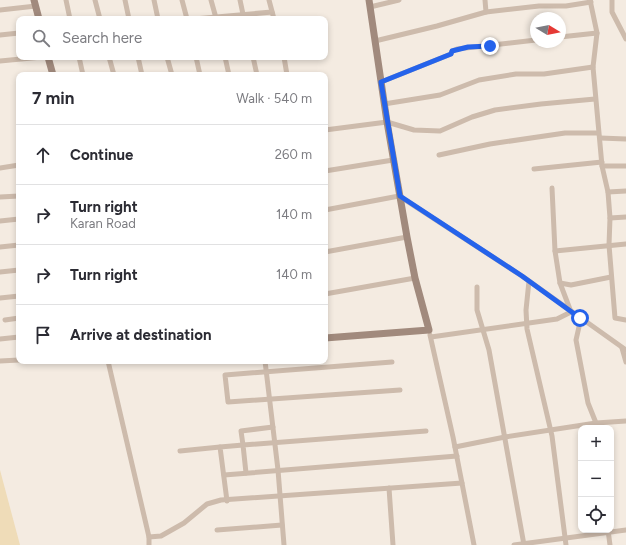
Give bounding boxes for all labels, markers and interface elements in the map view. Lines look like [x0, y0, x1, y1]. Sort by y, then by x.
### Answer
north arrow [530, 12, 566, 48]
search box [16, 16, 328, 60]
icon: search [30, 27, 52, 49]
text: Search here [62, 29, 142, 47]
route end [481, 37, 499, 55]
text: 7 min [32, 88, 74, 108]
text: Walk · 540 m [236, 91, 312, 106]
icon: ahead [32, 144, 54, 166]
text: Continue [70, 146, 133, 164]
text: 260 m [275, 147, 312, 162]
text: Turn right [70, 198, 138, 216]
icon: right [32, 204, 54, 226]
text: 140 m [276, 207, 312, 222]
text: Karan Road [70, 216, 136, 231]
icon: right [32, 264, 54, 286]
text: Turn right [70, 266, 138, 284]
text: 140 m [276, 267, 312, 282]
route start [571, 309, 589, 327]
icon: arrive [32, 324, 54, 346]
text: Arrive at destination [70, 326, 211, 344]
map controls [578, 425, 614, 533]
button: + [578, 425, 614, 461]
button: − [578, 461, 614, 497]
button: locate [578, 497, 614, 533]

